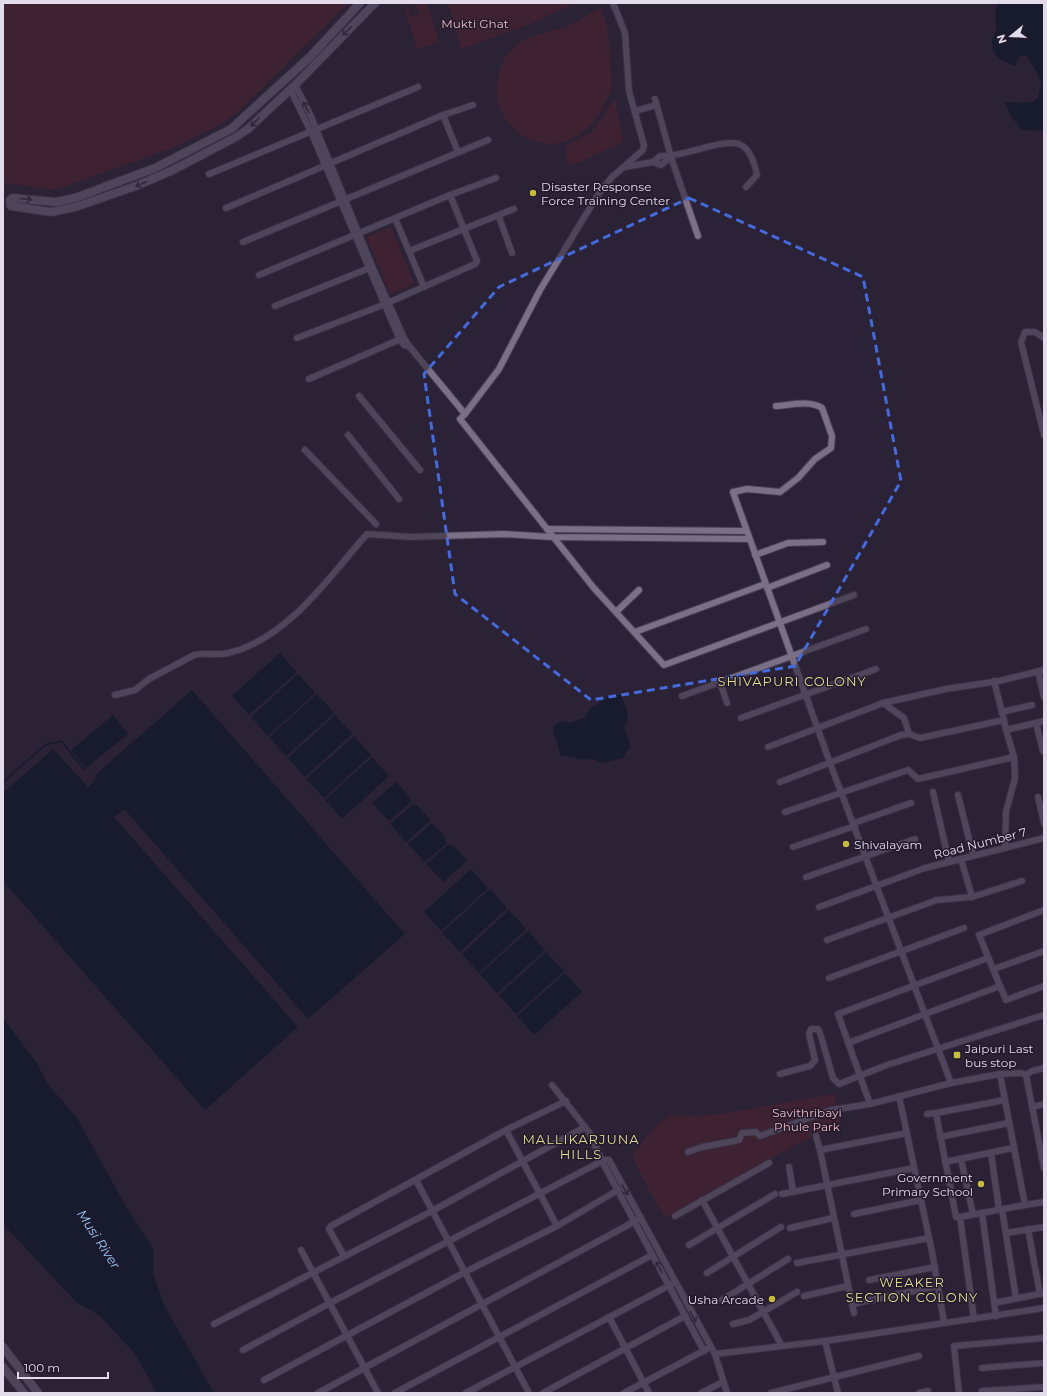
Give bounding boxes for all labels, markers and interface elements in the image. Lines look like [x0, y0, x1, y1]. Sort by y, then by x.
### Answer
park label: Mukti Ghat [441, 16, 509, 31]
north arrow [991, 16, 1031, 56]
one-way arrow [343, 26, 352, 36]
text: N [993, 33, 1010, 45]
one-way arrow [302, 101, 310, 113]
one-way arrow [250, 117, 260, 127]
place label: Disaster Response Force Training Center [541, 179, 670, 208]
one-way arrow [136, 180, 148, 188]
marker: Disaster Response Force Training Center [528, 188, 538, 198]
one-way arrow [19, 195, 32, 203]
district label: SHIVAPURI COLONY [717, 673, 867, 689]
street label: Road Number 7 [932, 824, 1028, 862]
place label: Shivalayam [854, 837, 922, 852]
marker: Shivalayam [841, 839, 851, 849]
place label: Jaipuri Last bus stop [964, 1041, 1034, 1070]
marker: Jaipuri Last bus stop [952, 1050, 962, 1060]
park label: Savithribayi Phule Park [772, 1105, 842, 1134]
district label: MALLIKARJUNA HILLS [522, 1131, 640, 1162]
place label: Government Primary School [882, 1170, 973, 1199]
marker: Government Primary School [976, 1179, 986, 1189]
one-way arrow [622, 1183, 630, 1195]
water label: Musi River [74, 1206, 124, 1272]
one-way arrow [654, 1261, 662, 1273]
district label: WEAKER SECTION COLONY [846, 1274, 978, 1305]
place label: Usha Arcade [688, 1292, 764, 1307]
marker: Usha Arcade [767, 1294, 777, 1304]
one-way arrow [690, 1310, 698, 1322]
scale bar [18, 1354, 108, 1380]
text: 100 m [24, 1360, 60, 1375]

